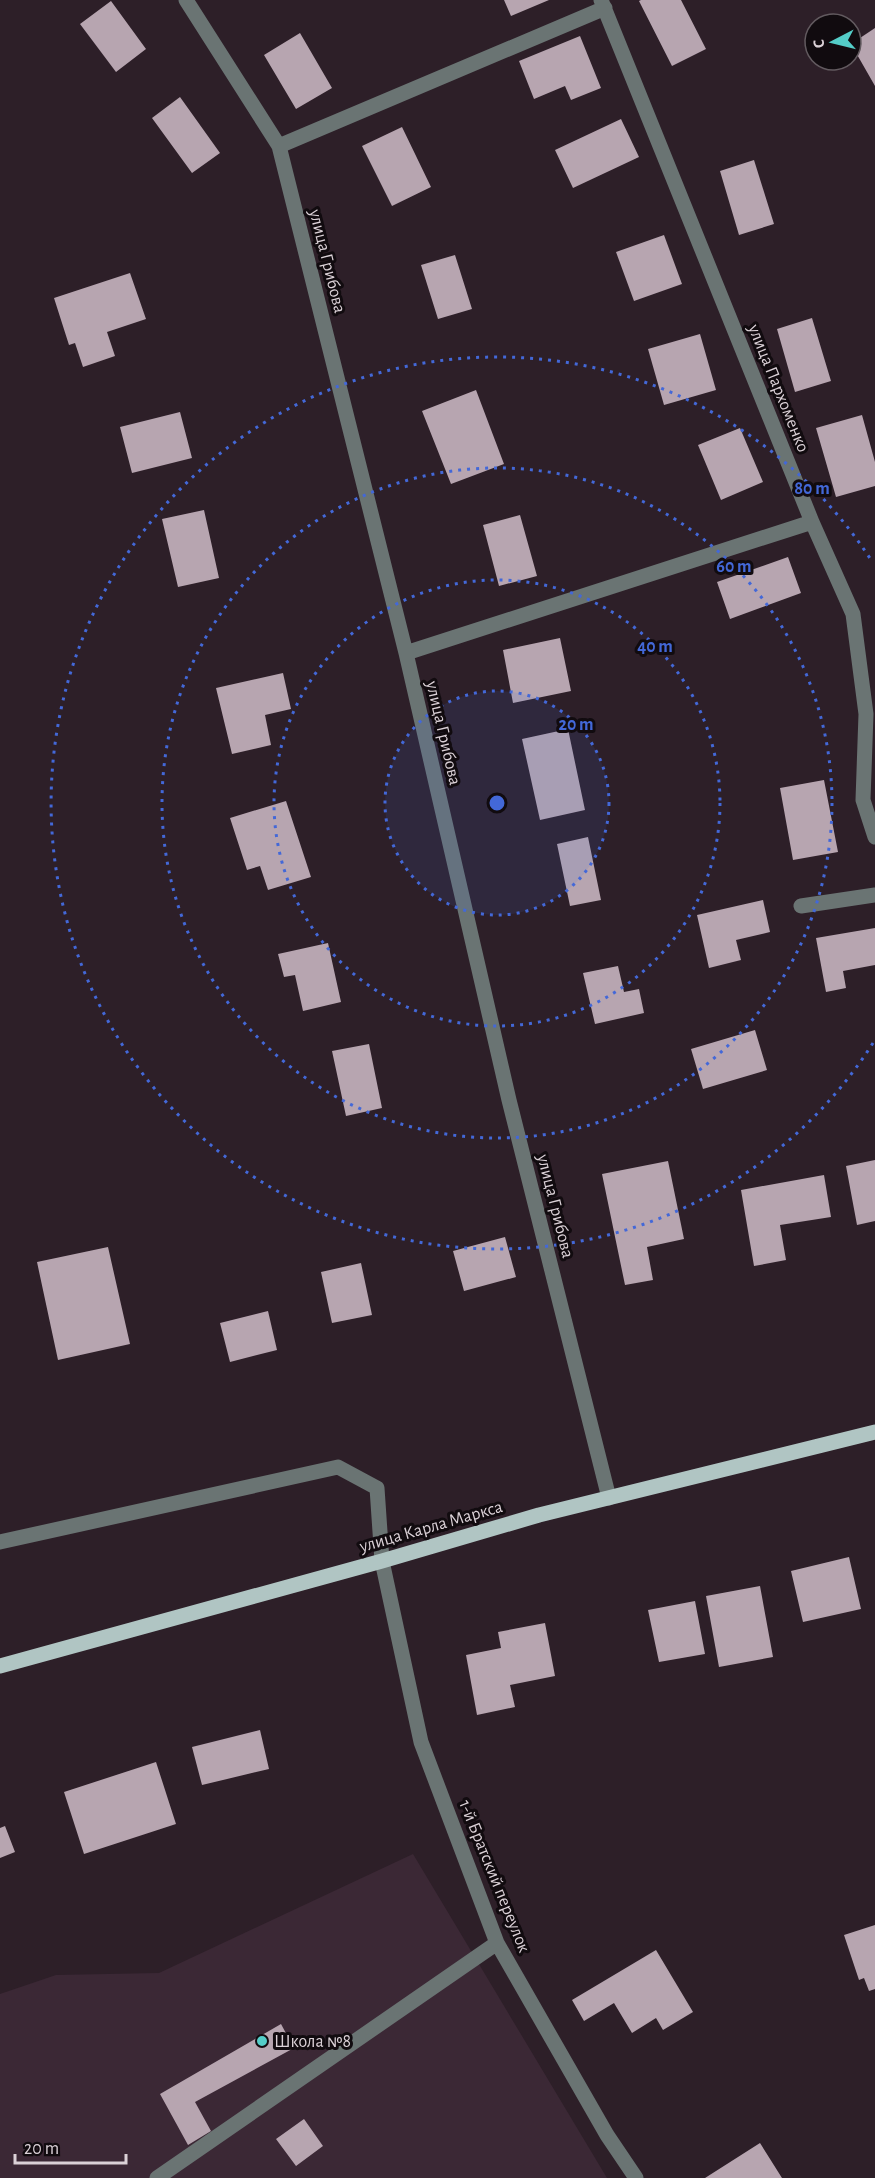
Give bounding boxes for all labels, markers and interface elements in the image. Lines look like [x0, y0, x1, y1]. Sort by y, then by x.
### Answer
north arrow [803, 12, 863, 72]
text: С [811, 38, 828, 49]
street label: улица Грибова [305, 206, 350, 315]
street label: улица Пархоменко [744, 321, 812, 455]
text: 80 m [794, 480, 830, 498]
text: 60 m [716, 558, 752, 576]
text: 40 m [637, 638, 673, 656]
street label: улица Грибова [422, 678, 465, 787]
text: 20 m [558, 716, 594, 734]
centre of rings [487, 793, 507, 813]
street label: улица Грибова [533, 1151, 578, 1260]
street label: улица Карла Маркса [357, 1498, 505, 1556]
street label: 1-й Братский переулок [455, 1798, 533, 1956]
place label: Школа №8 [274, 2033, 351, 2051]
marker: Школа №8 [255, 2034, 269, 2048]
scale bar [15, 2127, 126, 2165]
text: 20 m [24, 2140, 59, 2158]

